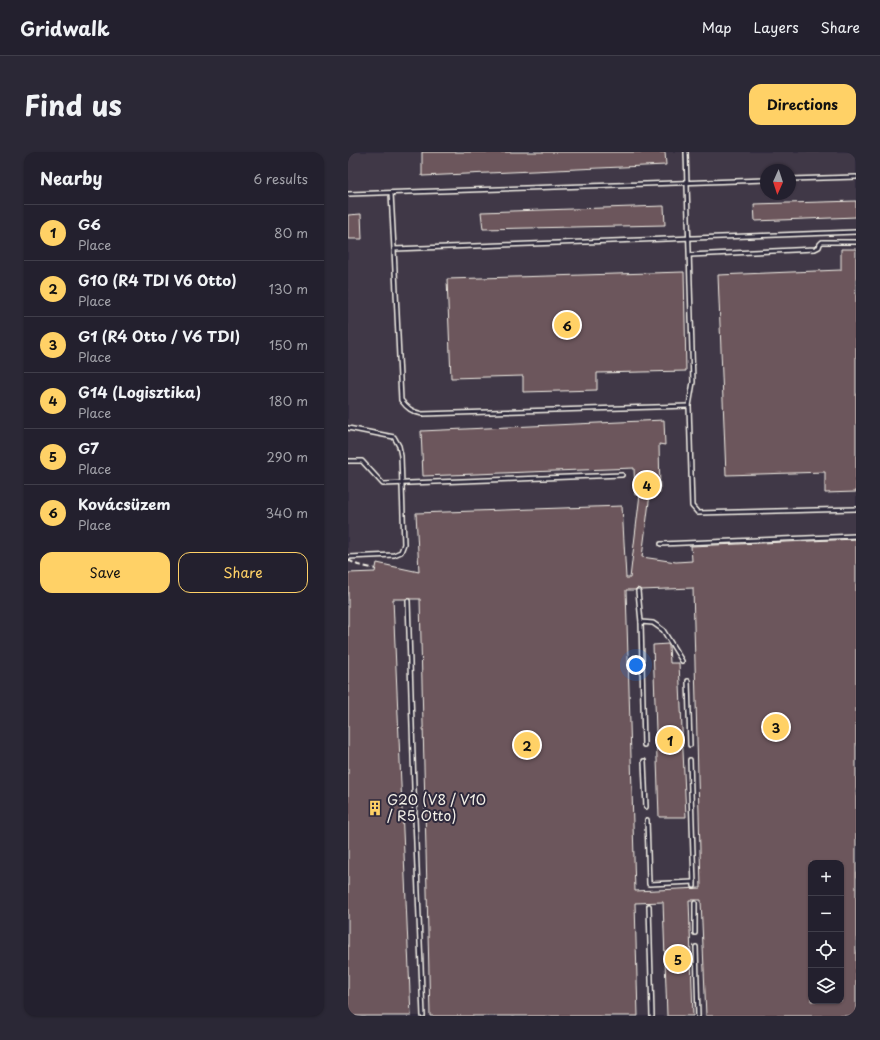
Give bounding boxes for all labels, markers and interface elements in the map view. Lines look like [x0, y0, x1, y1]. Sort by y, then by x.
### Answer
text: Gridwalk [20, 14, 110, 42]
text: Map [702, 17, 732, 38]
text: Layers [754, 17, 799, 38]
text: Share [821, 17, 860, 38]
text: Find us [24, 83, 122, 126]
button: Directions [749, 84, 856, 125]
north arrow [760, 164, 796, 200]
text: Nearby [40, 165, 102, 191]
text: 6 results [253, 169, 308, 188]
text: G6 [78, 212, 101, 235]
text: 1 [50, 223, 56, 242]
text: 80 m [274, 223, 308, 242]
text: Place [78, 235, 111, 254]
text: G10 (R4 TDI V6 Otto) [78, 268, 237, 291]
text: 2 [48, 279, 58, 298]
text: 130 m [269, 279, 308, 298]
text: Place [78, 291, 111, 310]
pin: 6 [554, 310, 580, 340]
text: G1 (R4 Otto / V6 TDI) [78, 324, 240, 347]
text: 3 [49, 335, 57, 354]
text: 150 m [269, 335, 308, 354]
text: Place [78, 347, 111, 366]
text: G14 (Logisztika) [78, 380, 201, 403]
text: 4 [49, 391, 57, 410]
text: 180 m [269, 391, 308, 410]
text: Place [78, 403, 111, 422]
text: G7 [78, 436, 99, 459]
text: 5 [49, 447, 57, 466]
text: 290 m [267, 447, 308, 466]
text: Place [78, 459, 111, 478]
pin: 4 [634, 470, 660, 500]
text: Kovácsüzem [78, 492, 170, 515]
text: 6 [48, 503, 58, 522]
text: 340 m [265, 503, 308, 522]
text: Place [78, 515, 111, 534]
button: Save [40, 552, 170, 593]
button: Share [178, 552, 308, 593]
your location [626, 655, 646, 675]
pin: 3 [763, 712, 789, 742]
pin: 1 [657, 725, 683, 755]
pin: 2 [514, 730, 540, 760]
place label: G20 (V8 / V10 / R5 Otto) [387, 789, 486, 826]
building icon: G20 (V8 / V10 / R5 Otto) [366, 799, 384, 817]
map controls [808, 860, 844, 1004]
button: + [808, 860, 844, 896]
button: − [808, 896, 844, 932]
button: locate [808, 932, 844, 968]
pin: 5 [665, 944, 691, 974]
button: layers [808, 968, 844, 1004]

